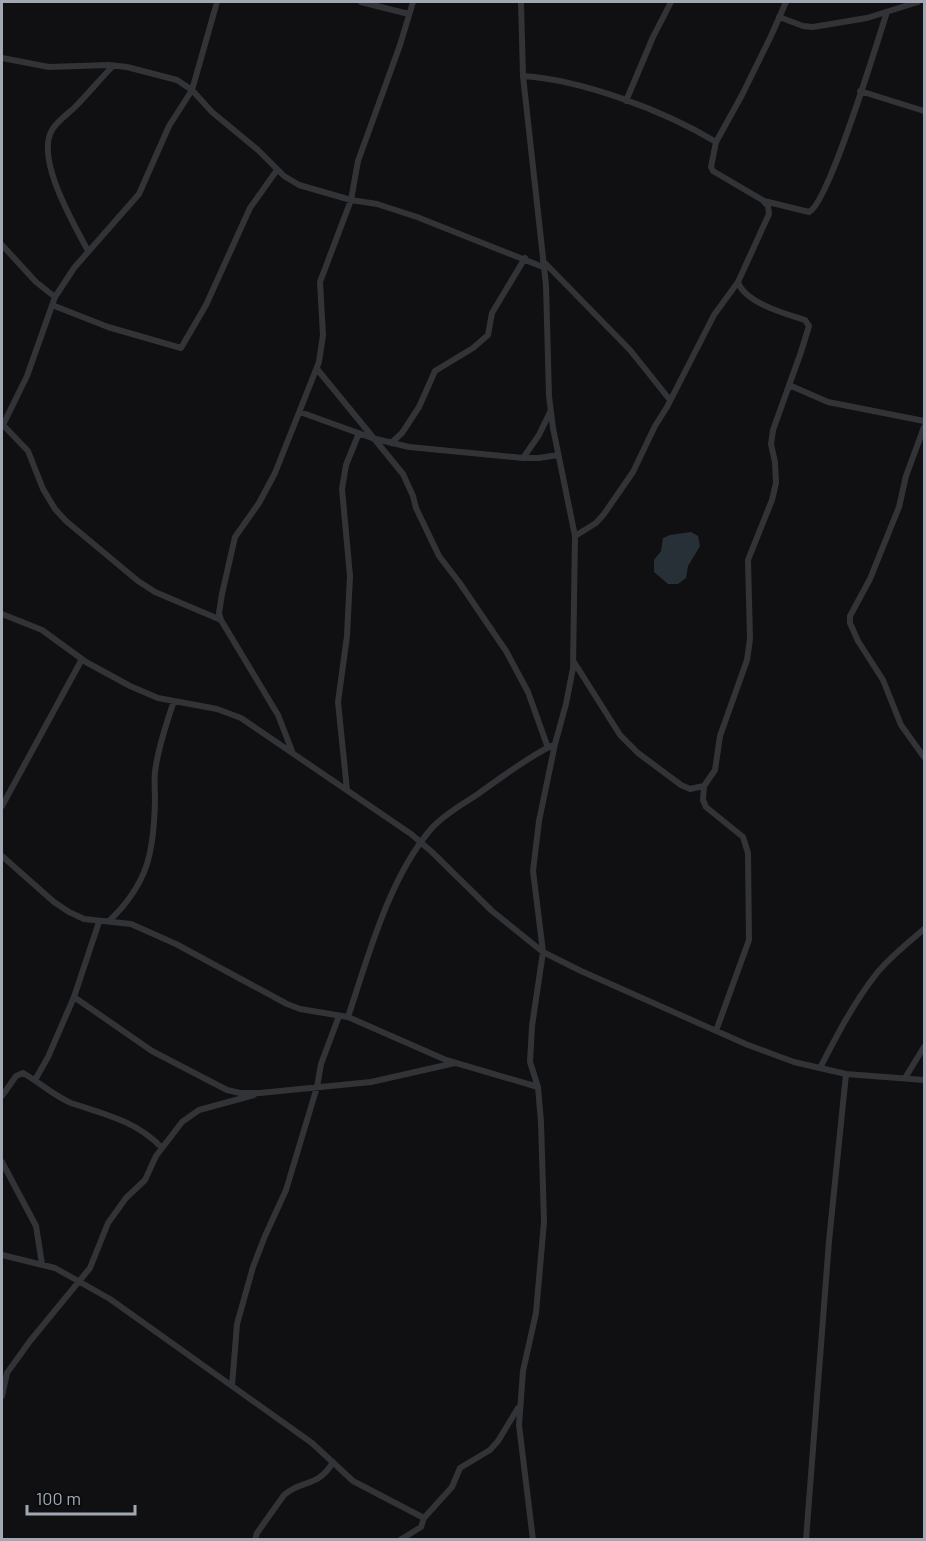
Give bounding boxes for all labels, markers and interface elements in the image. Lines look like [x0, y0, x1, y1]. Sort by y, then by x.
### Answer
scale bar [27, 1478, 135, 1516]
text: 100 m [36, 1487, 81, 1509]

